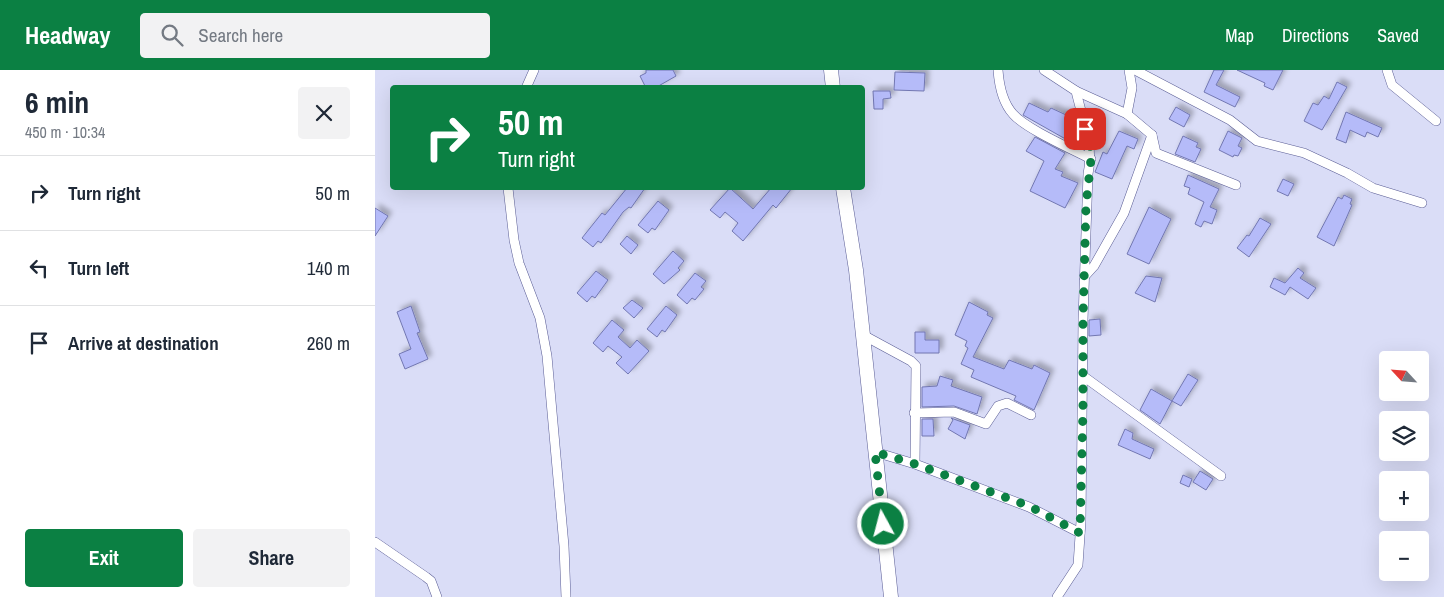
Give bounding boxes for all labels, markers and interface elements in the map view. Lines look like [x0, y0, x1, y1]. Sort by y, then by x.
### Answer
search box [140, 13, 490, 58]
text: Headway [25, 19, 110, 51]
icon: search [158, 21, 186, 49]
text: Search here [198, 22, 283, 48]
text: Map [1225, 23, 1254, 48]
text: Directions [1282, 23, 1349, 48]
text: Saved [1377, 23, 1419, 48]
text: 6 min [25, 82, 89, 122]
button: close [298, 87, 350, 139]
text: 50 m [498, 99, 563, 146]
icon: right [415, 105, 480, 170]
pin [1064, 108, 1106, 150]
icon: arrive [1071, 115, 1099, 143]
text: 450 m · 10:34 [25, 121, 105, 143]
text: Turn right [498, 144, 575, 174]
icon: right [25, 179, 53, 207]
text: Turn right [68, 180, 140, 206]
text: 50 m [315, 180, 350, 206]
icon: left [25, 254, 53, 282]
text: Turn left [68, 255, 129, 281]
text: 140 m [307, 255, 350, 281]
icon: arrive [25, 329, 53, 357]
text: Arrive at destination [68, 330, 219, 356]
text: 260 m [307, 330, 350, 356]
north arrow [1379, 351, 1429, 401]
map controls [1379, 351, 1429, 581]
button: layers [1379, 411, 1429, 461]
button: + [1379, 471, 1429, 521]
position arrow [856, 497, 908, 549]
button: Exit [25, 529, 183, 587]
button: Share [193, 529, 350, 587]
button: − [1379, 531, 1429, 581]

